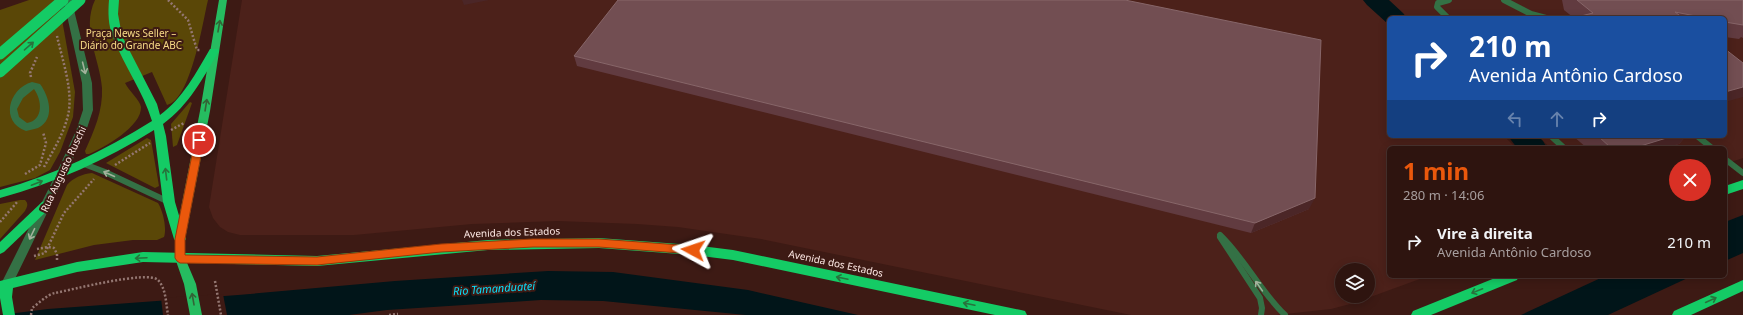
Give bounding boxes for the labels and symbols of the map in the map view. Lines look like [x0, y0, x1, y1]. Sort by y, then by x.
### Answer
one-way arrow [215, 19, 223, 32]
park label: Praça News Seller – Diário do Grande ABC [80, 26, 183, 52]
one-way arrow [24, 42, 35, 51]
one-way arrow [80, 61, 88, 74]
one-way arrow [202, 98, 210, 111]
pin [182, 123, 216, 157]
street label: Rua Augusto Ruschi [37, 124, 89, 214]
one-way arrow [162, 168, 170, 181]
one-way arrow [103, 169, 115, 177]
one-way arrow [31, 179, 43, 187]
street label: Avenida dos Estados [464, 223, 561, 241]
one-way arrow [28, 228, 35, 240]
position arrow [672, 229, 714, 271]
street label: Avenida dos Estados [787, 246, 885, 280]
one-way arrow [135, 254, 148, 261]
one-way arrow [836, 273, 849, 281]
water label: Rio Tamanduateí [452, 278, 537, 298]
one-way arrow [1255, 280, 1263, 291]
one-way arrow [1472, 287, 1484, 295]
one-way arrow [189, 293, 197, 306]
one-way arrow [1704, 296, 1716, 303]
one-way arrow [963, 300, 976, 308]

